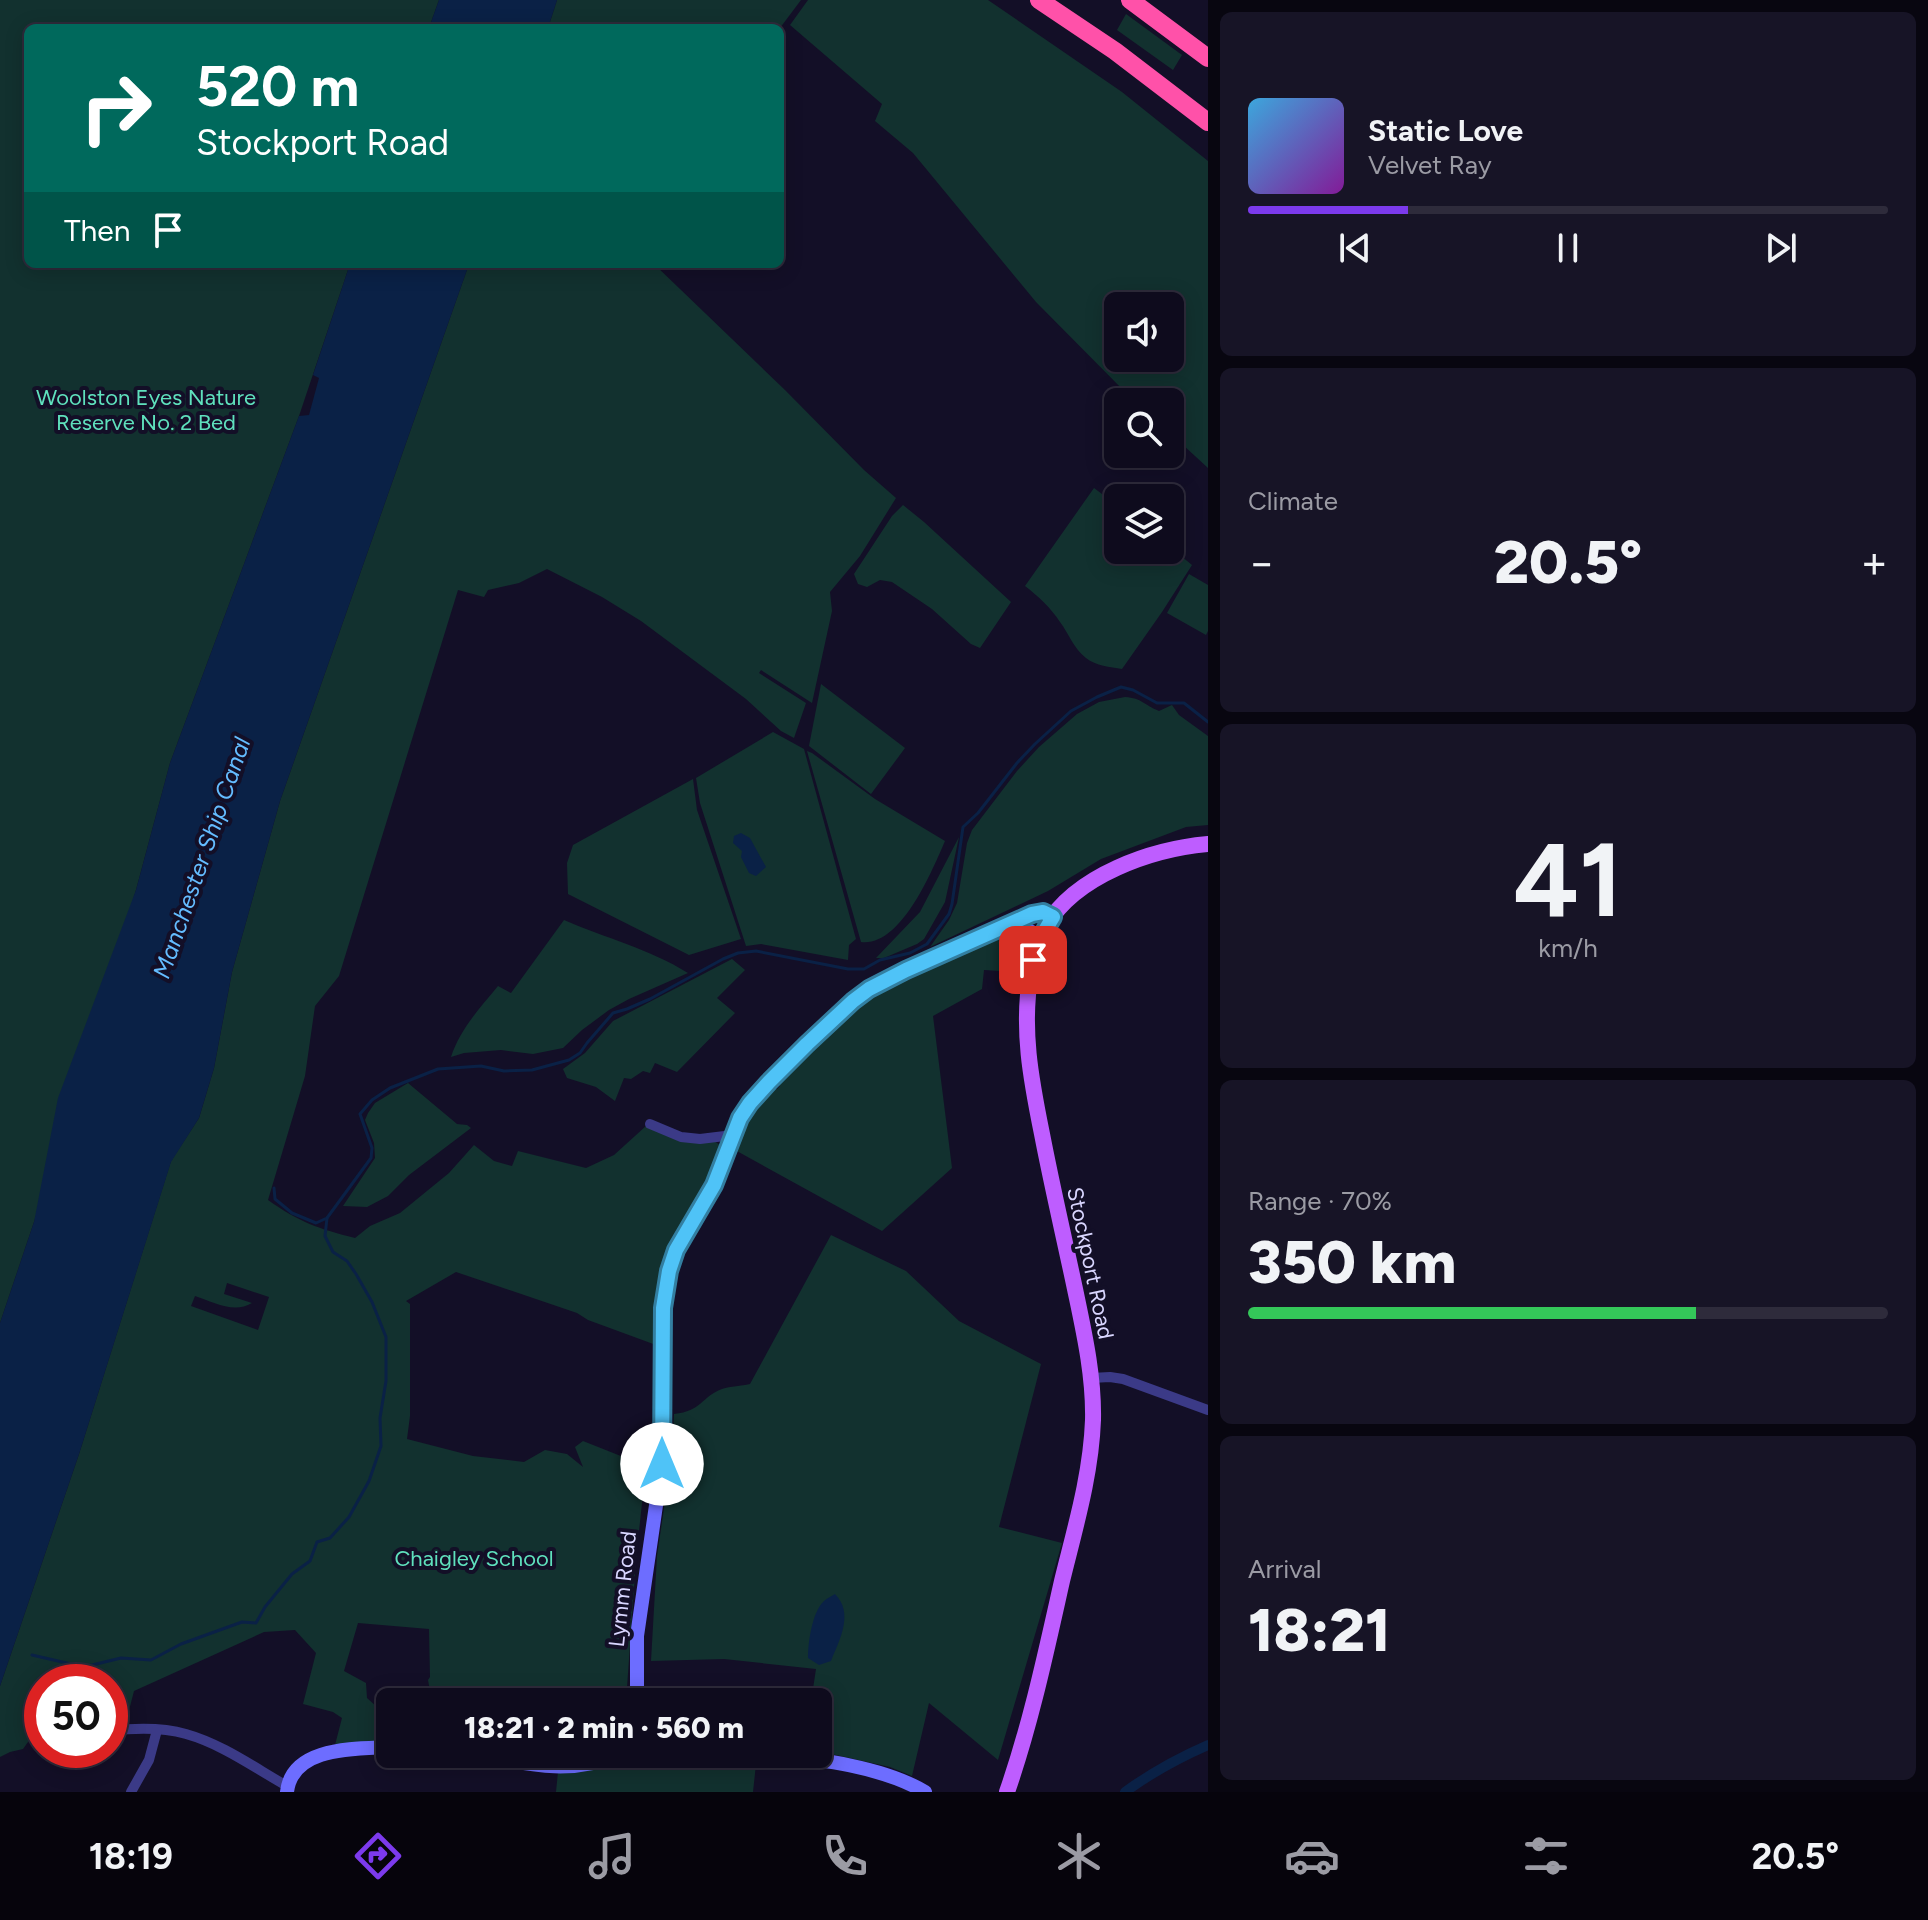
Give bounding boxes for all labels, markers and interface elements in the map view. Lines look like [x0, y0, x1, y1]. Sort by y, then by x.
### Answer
text: 520 m [196, 53, 359, 120]
icon: right [64, 56, 168, 160]
text: Static Love [1368, 112, 1523, 149]
text: Stockport Road [196, 121, 449, 164]
text: Velvet Ray [1368, 149, 1492, 181]
icon: arrive [146, 208, 190, 252]
text: Then [64, 212, 130, 249]
icon: previous [1333, 226, 1377, 270]
icon: pause [1546, 226, 1590, 270]
icon: next [1759, 226, 1803, 270]
map controls [1104, 292, 1184, 564]
button: sound [1104, 292, 1184, 372]
park label: Woolston Eyes Nature Reserve No. 2 Bed [36, 384, 256, 436]
button: search [1104, 388, 1184, 468]
button: layers [1104, 484, 1184, 564]
text: Climate [1248, 485, 1338, 517]
text: 20.5° [1494, 526, 1642, 598]
text: − [1248, 536, 1275, 589]
text: + [1861, 536, 1888, 589]
water label: Manchester Ship Canal [147, 733, 257, 982]
text: 41 [1513, 817, 1623, 942]
pin [999, 926, 1067, 994]
text: km/h [1538, 932, 1598, 964]
icon: arrive [1011, 938, 1055, 982]
street label: Stockport Road [1061, 1185, 1120, 1342]
text: Range · 70% [1248, 1185, 1392, 1217]
text: 350 km [1248, 1226, 1456, 1298]
position arrow [620, 1422, 704, 1506]
street label: Lymm Road [603, 1530, 642, 1648]
park label: Chaigley School [395, 1545, 554, 1572]
text: Arrival [1248, 1553, 1321, 1585]
text: 18:21 [1248, 1594, 1391, 1666]
speed limit sign: 50 [24, 1664, 128, 1768]
text: 18:21 · 2 min · 560 m [464, 1709, 744, 1746]
icon: directions [350, 1828, 406, 1884]
icon: music [584, 1828, 640, 1884]
icon: phone [817, 1828, 873, 1884]
icon: climate [1051, 1828, 1107, 1884]
icon: car [1284, 1828, 1340, 1884]
icon: filters [1518, 1828, 1574, 1884]
text: 18:19 [89, 1835, 173, 1878]
text: 20.5° [1752, 1835, 1839, 1878]

